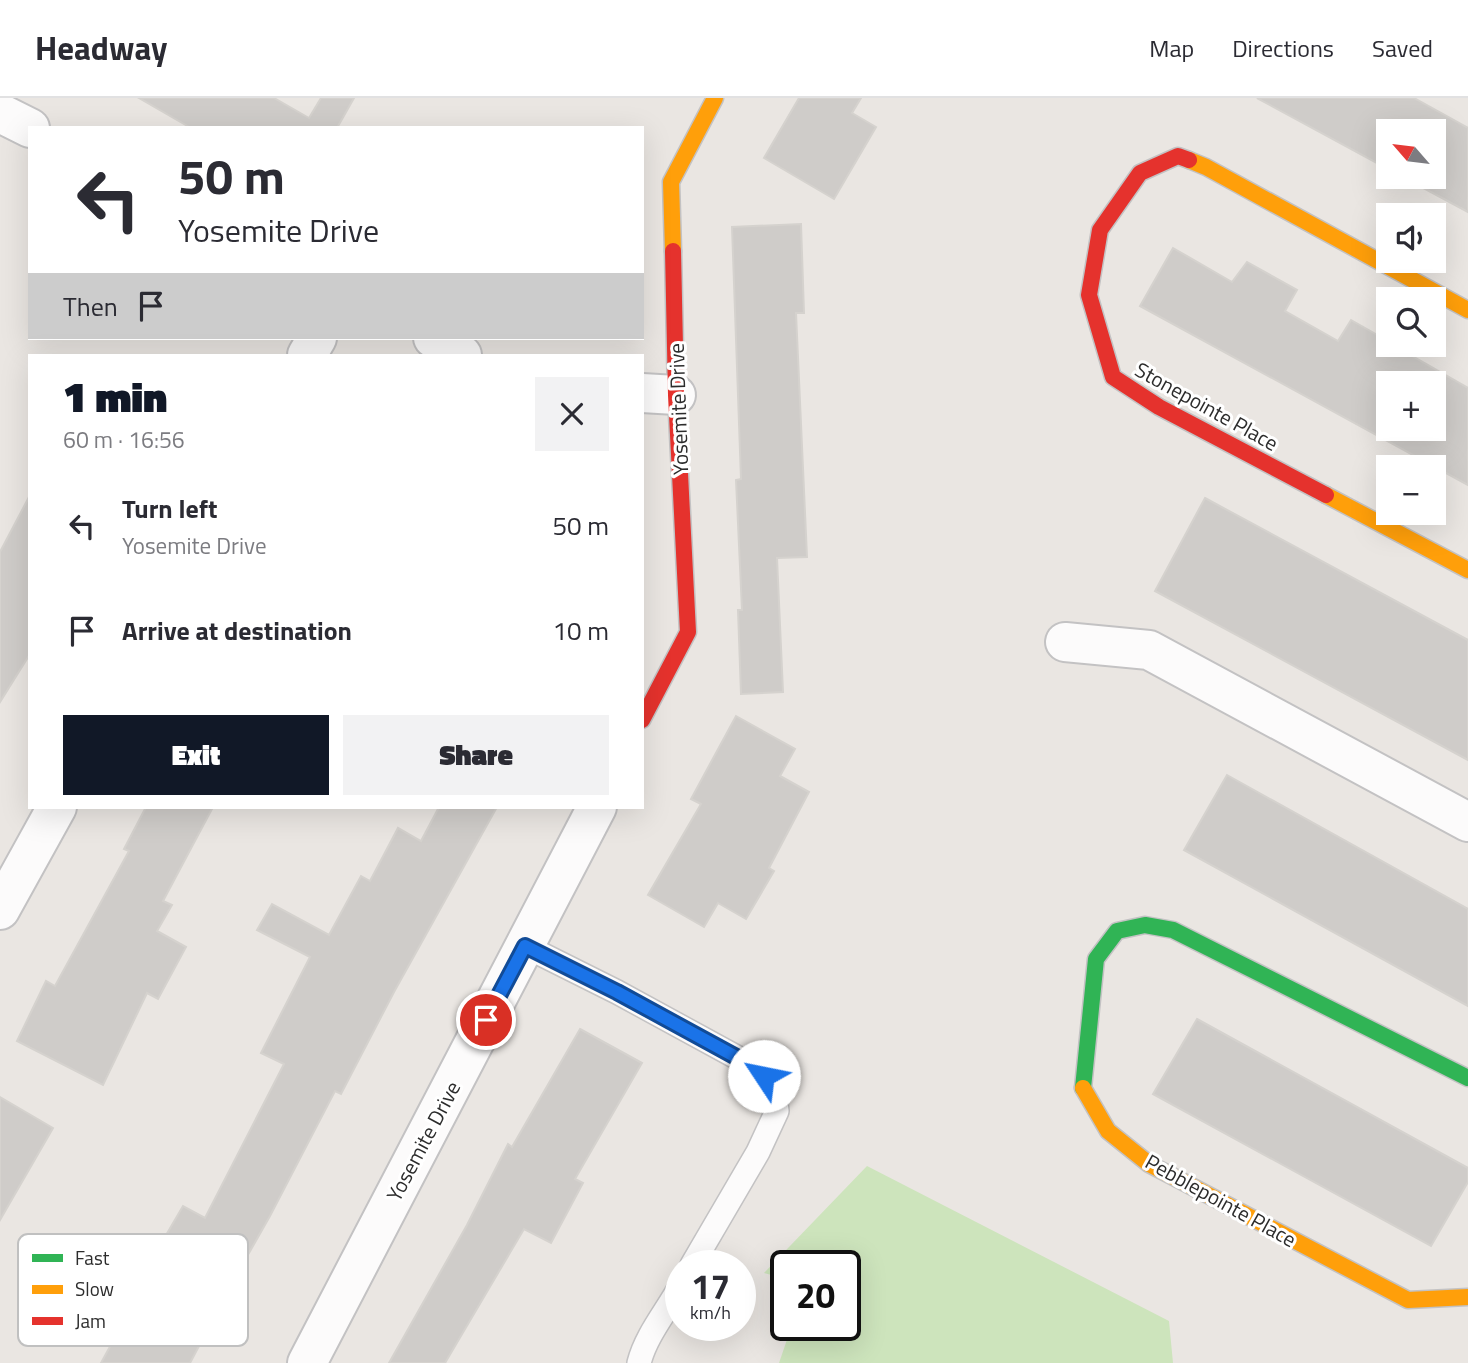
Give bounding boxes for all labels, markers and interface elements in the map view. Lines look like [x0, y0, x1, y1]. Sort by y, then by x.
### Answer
text: Headway [35, 23, 168, 73]
text: Map [1149, 30, 1194, 66]
text: Directions [1232, 30, 1334, 66]
text: Saved [1372, 30, 1433, 66]
north arrow [1376, 119, 1446, 189]
map controls [1376, 119, 1446, 525]
text: 50 m [178, 138, 285, 213]
icon: left [63, 154, 154, 245]
button: sound [1376, 203, 1446, 273]
text: Yosemite Drive [178, 206, 379, 254]
text: Then [63, 287, 118, 326]
icon: arrive [132, 287, 170, 325]
button: search [1376, 287, 1446, 357]
street label: Yosemite Drive [660, 342, 696, 476]
street label: Stonepointe Place [1129, 353, 1285, 459]
text: 1 min [63, 364, 167, 428]
button: + [1376, 371, 1446, 441]
button: close [535, 377, 609, 451]
text: 60 m · 16:56 [63, 422, 185, 457]
button: − [1376, 455, 1446, 525]
text: Turn left [122, 489, 217, 528]
text: 50 m [552, 506, 609, 545]
icon: left [63, 507, 101, 545]
text: Yosemite Drive [122, 528, 267, 563]
text: Arrive at destination [122, 611, 352, 650]
text: 10 m [552, 611, 609, 650]
icon: arrive [63, 612, 101, 650]
button: Exit [63, 715, 329, 795]
button: Share [343, 715, 609, 795]
pin [456, 990, 516, 1050]
icon: arrive [467, 1001, 505, 1039]
position arrow [727, 1039, 801, 1113]
street label: Yosemite Drive [378, 1075, 468, 1207]
street label: Pebblepointe Place [1140, 1145, 1302, 1255]
legend [18, 1234, 248, 1346]
text: Fast [75, 1243, 110, 1272]
speed limit sign: 20 [770, 1250, 861, 1341]
text: 17 [691, 1259, 730, 1313]
text: Slow [75, 1274, 114, 1303]
text: km/h [690, 1299, 731, 1326]
text: Jam [75, 1306, 106, 1335]

